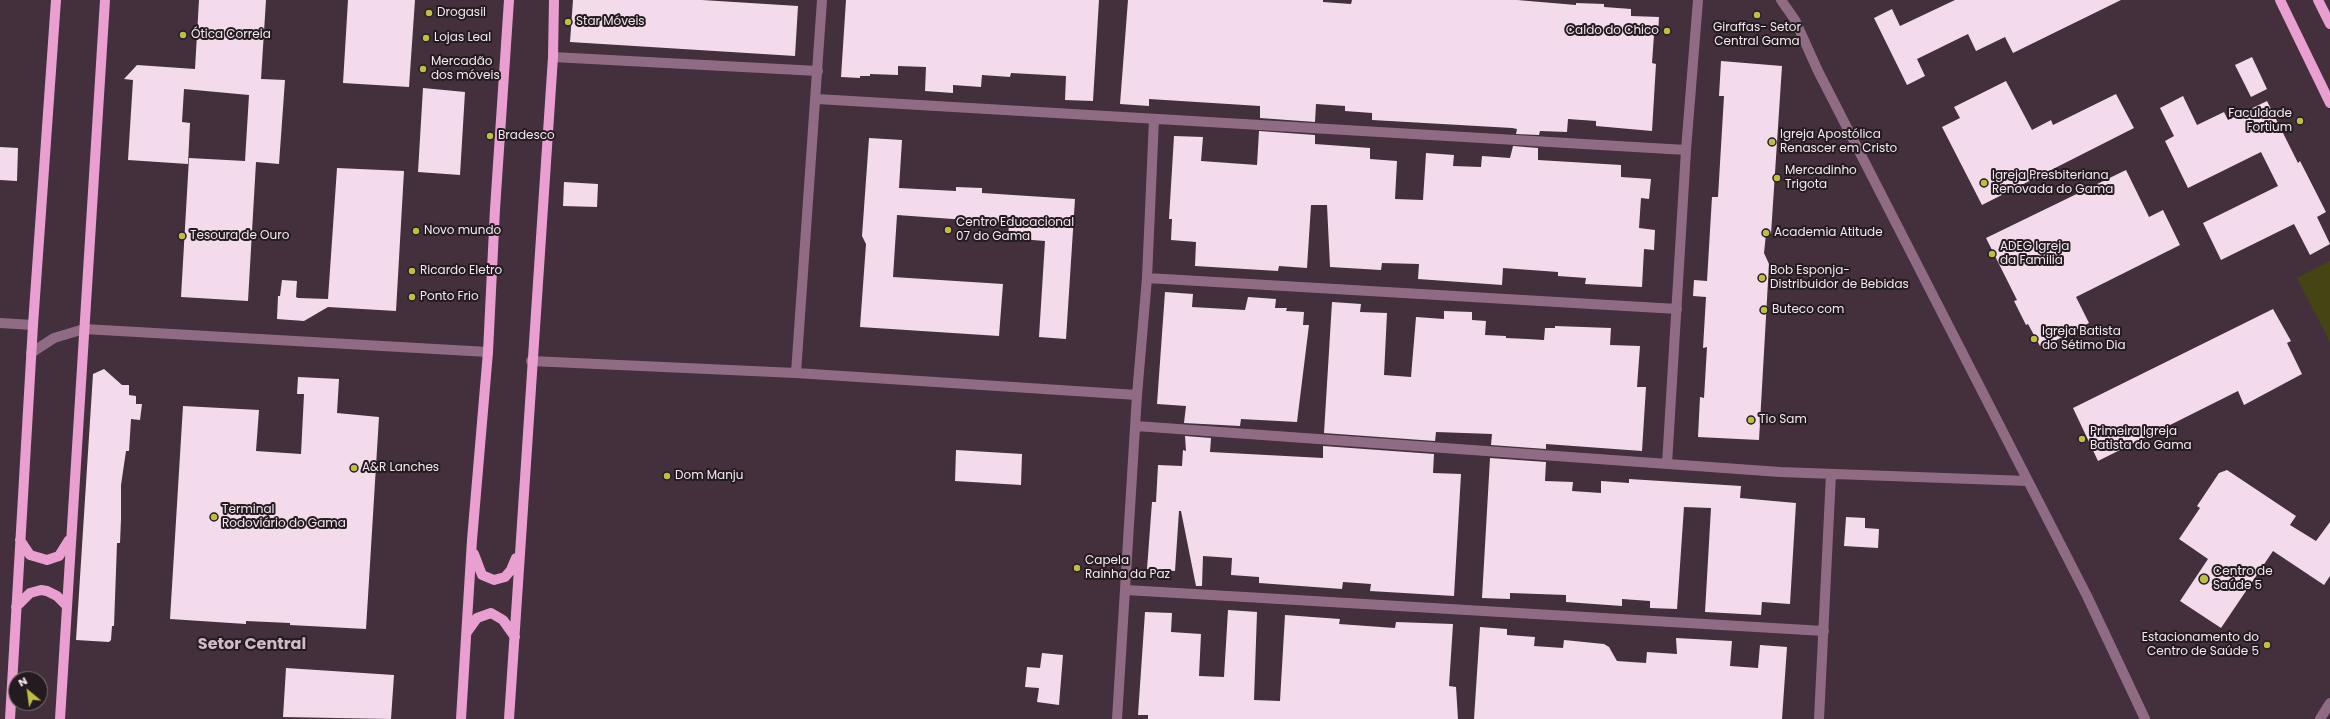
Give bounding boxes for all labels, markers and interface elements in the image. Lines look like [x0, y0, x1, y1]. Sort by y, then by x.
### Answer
place label: Drogasil [437, 6, 486, 20]
marker: Drogasil [424, 8, 434, 18]
marker: Giraffas- Setor Central Gama [1752, 10, 1762, 20]
place label: Star Móveis [576, 15, 645, 29]
marker: Star Móveis [563, 17, 573, 27]
place label: Giraffas- Setor Central Gama [1713, 21, 1801, 49]
place label: Caldo do Chico [1566, 24, 1659, 38]
marker: Caldo do Chico [1662, 26, 1672, 36]
place label: Ótica Correia [191, 28, 271, 42]
marker: Ótica Correia [178, 30, 188, 40]
place label: Lojas Leal [434, 31, 491, 45]
marker: Lojas Leal [421, 33, 431, 43]
place label: Mercadão dos móveis [431, 55, 500, 83]
marker: Mercadão dos móveis [418, 64, 428, 74]
place label: Faculdade Fortium [2228, 107, 2292, 135]
marker: Faculdade Fortium [2295, 116, 2305, 126]
place label: Igreja Apostólica Renascer em Cristo [1780, 128, 1897, 156]
place label: Bradesco [498, 129, 555, 143]
marker: Bradesco [485, 131, 495, 141]
marker: Igreja Apostólica Renascer em Cristo [1767, 137, 1777, 147]
place label: Mercadinho Trigota [1785, 164, 1857, 192]
place label: Igreja Presbiteriana Renovada do Gama [1992, 169, 2113, 197]
marker: Mercadinho Trigota [1772, 173, 1782, 183]
marker: Igreja Presbiteriana Renovada do Gama [1979, 178, 1989, 188]
place label: Centro Educacional 07 do Gama [956, 216, 1074, 244]
place label: Novo mundo [424, 224, 501, 238]
marker: Centro Educacional 07 do Gama [943, 225, 953, 235]
marker: Novo mundo [411, 226, 421, 236]
place label: Academia Atitude [1774, 226, 1883, 240]
marker: Academia Atitude [1761, 228, 1771, 238]
place label: Tesoura de Ouro [190, 229, 289, 243]
marker: Tesoura de Ouro [177, 231, 187, 241]
place label: ADEG Igreja da Familia [2000, 240, 2069, 268]
marker: ADEG Igreja da Familia [1987, 249, 1997, 259]
place label: Ricardo Eletro [420, 264, 502, 278]
place label: Bob Esponja- Distribuidor de Bebidas [1770, 264, 1909, 292]
marker: Ricardo Eletro [407, 266, 417, 276]
marker: Bob Esponja- Distribuidor de Bebidas [1757, 273, 1767, 283]
place label: Ponto Frio [420, 290, 479, 304]
marker: Ponto Frio [407, 292, 417, 302]
place label: Buteco com [1772, 303, 1844, 317]
marker: Buteco com [1759, 305, 1769, 315]
place label: Igreja Batista do Sétimo Dia [2042, 325, 2126, 353]
marker: Igreja Batista do Sétimo Dia [2029, 334, 2039, 344]
place label: Tio Sam [1759, 413, 1807, 427]
marker: Tio Sam [1746, 415, 1756, 425]
place label: Primeira Igreja Batista do Gama [2090, 425, 2192, 453]
marker: Primeira Igreja Batista do Gama [2077, 434, 2087, 444]
place label: A&R Lanches [362, 461, 439, 475]
marker: A&R Lanches [349, 463, 359, 473]
place label: Dom Manju [675, 469, 744, 483]
marker: Dom Manju [662, 471, 672, 481]
place label: Terminal Rodoviário do Gama [222, 503, 346, 531]
marker: Terminal Rodoviário do Gama [209, 512, 219, 522]
place label: Capela Rainha da Paz [1085, 554, 1170, 582]
marker: Capela Rainha da Paz [1072, 563, 1082, 573]
place label: Centro de Saúde 5 [2213, 565, 2273, 593]
marker: Centro de Saúde 5 [2198, 573, 2210, 585]
place label: Estacionamento do Centro de Saúde 5 [2142, 631, 2259, 659]
district label: Setor Central [198, 635, 306, 655]
marker: Estacionamento do Centro de Saúde 5 [2262, 640, 2272, 650]
north arrow [8, 671, 48, 711]
text: N [15, 672, 30, 690]

